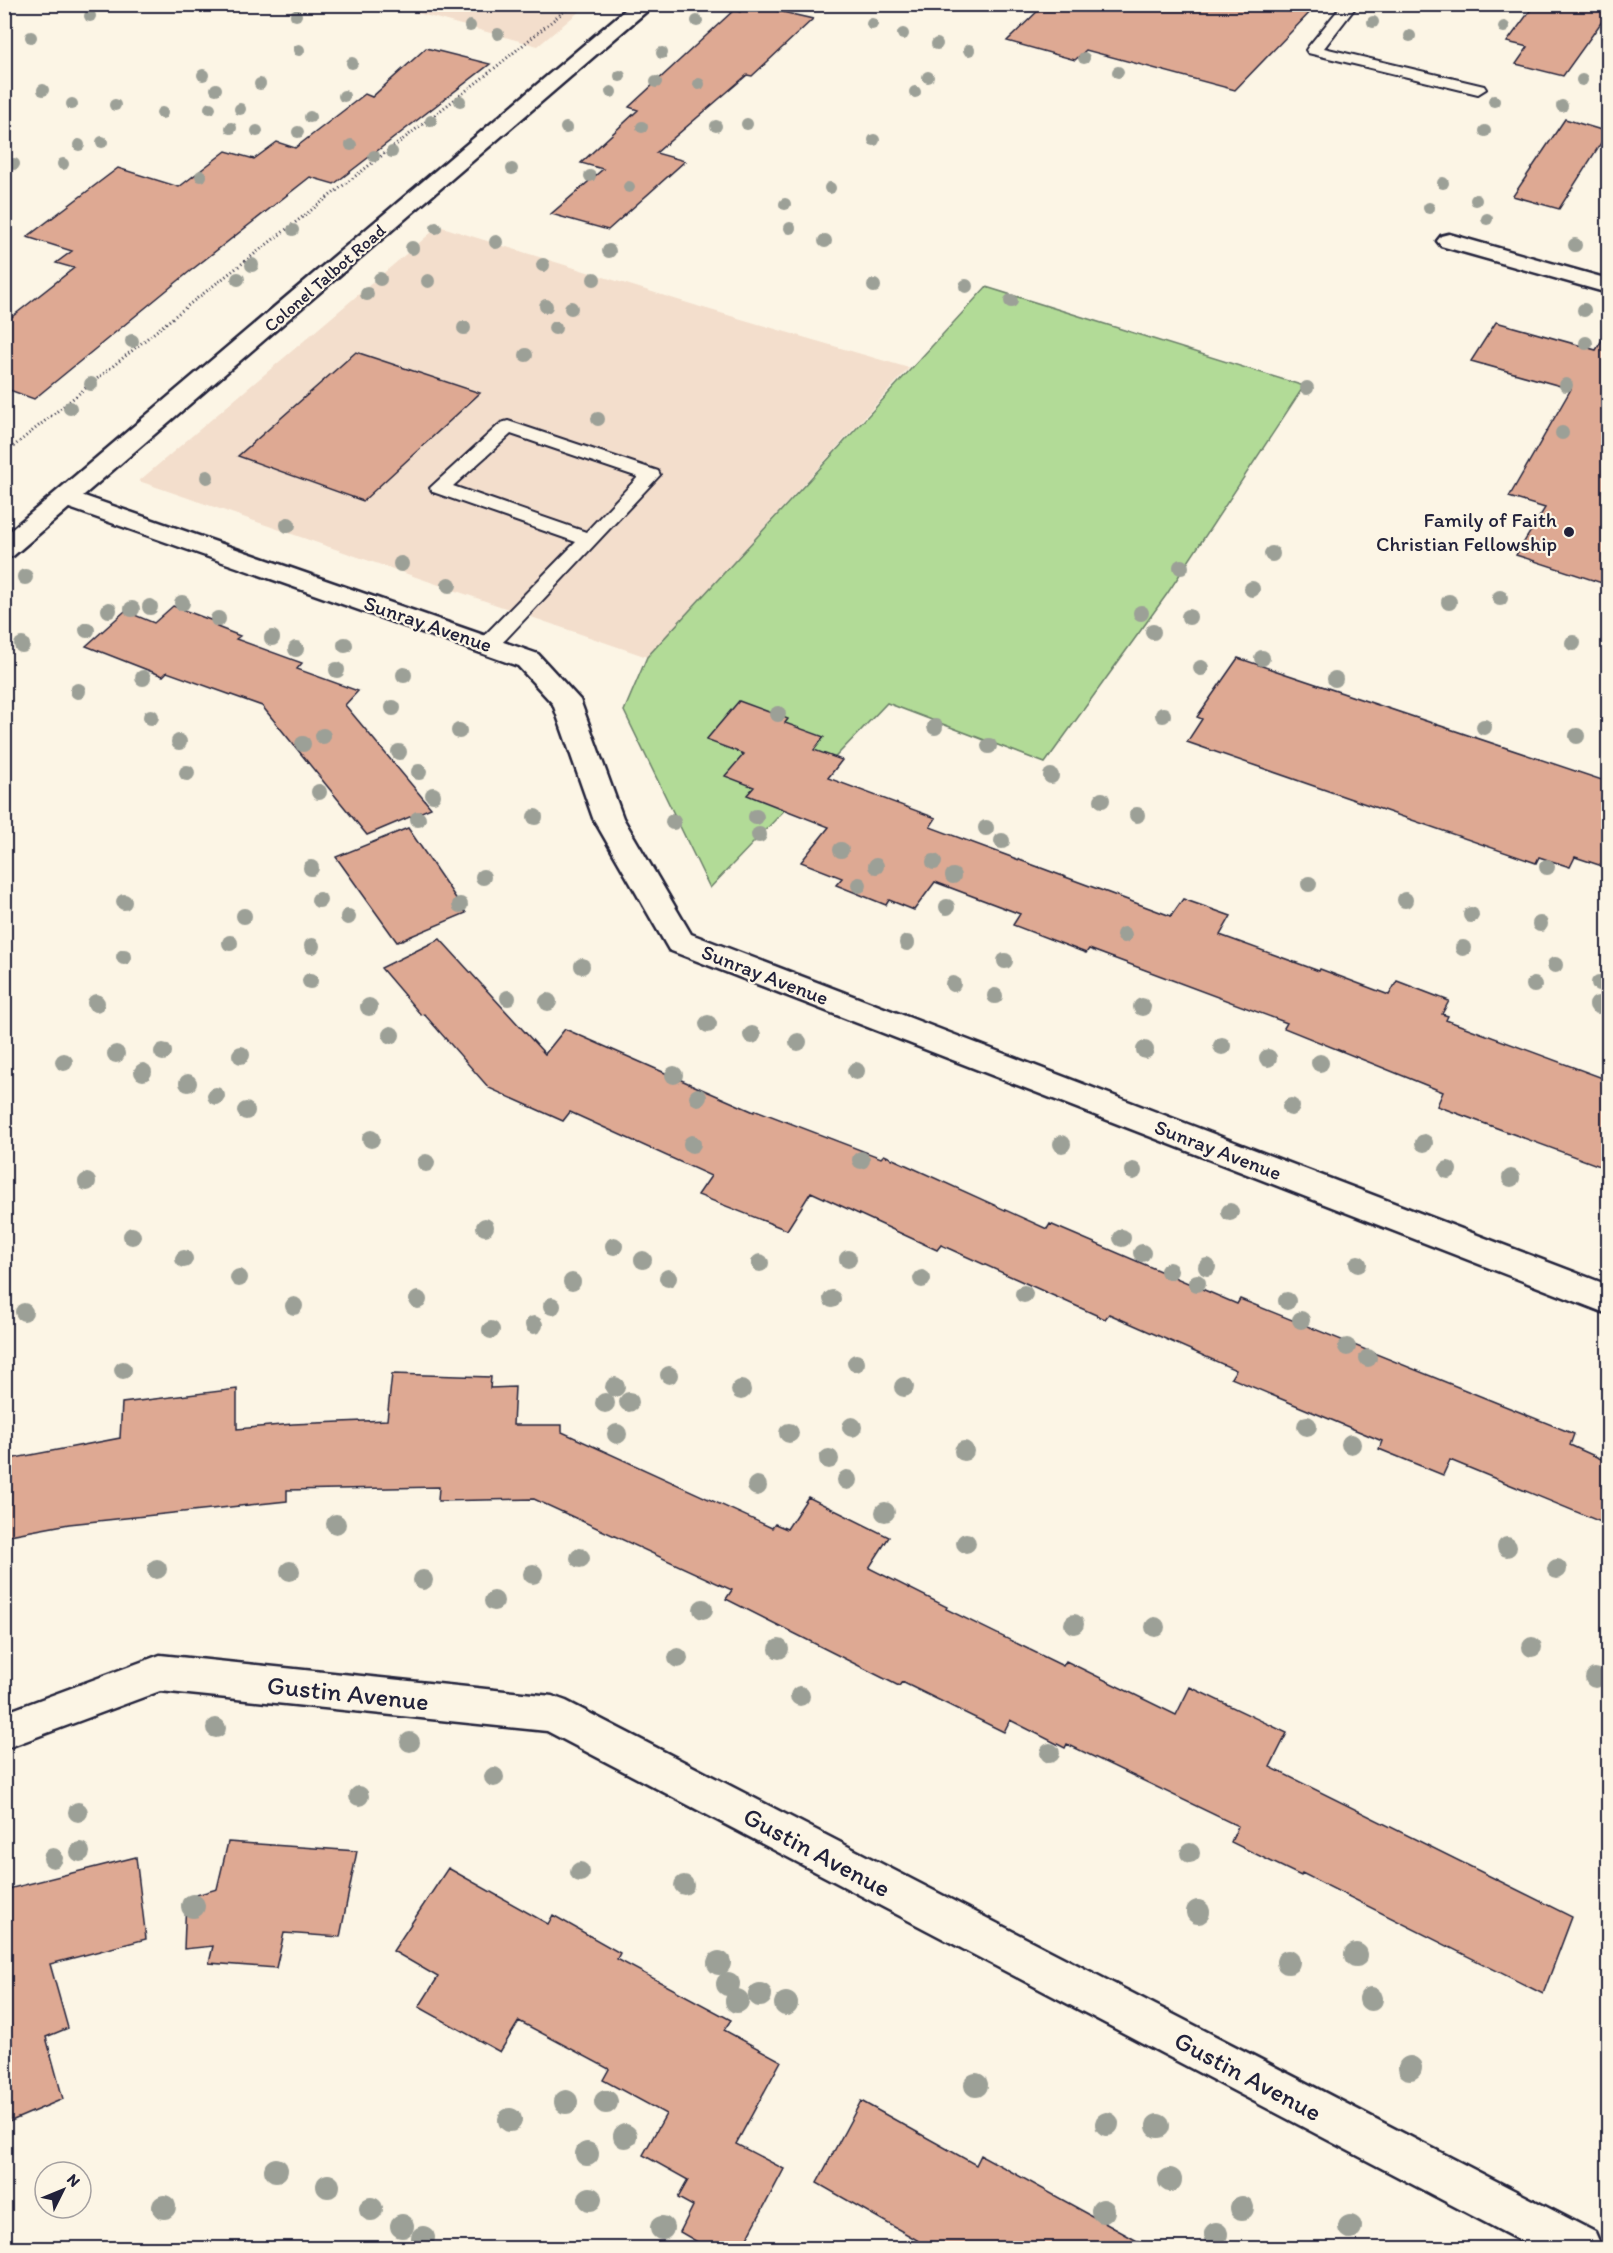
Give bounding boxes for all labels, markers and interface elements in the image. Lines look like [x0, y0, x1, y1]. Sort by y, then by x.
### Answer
street label: Colonel Talbot Road [260, 219, 390, 337]
place label: Family of Faith Christian Fellowship [1376, 507, 1557, 556]
marker: Family of Faith Christian Fellowship [1562, 525, 1576, 539]
street label: Sunray Avenue [361, 590, 496, 657]
street label: Sunray Avenue [698, 939, 832, 1010]
street label: Sunray Avenue [1151, 1114, 1285, 1185]
street label: Gustin Avenue [266, 1669, 430, 1717]
street label: Gustin Avenue [738, 1800, 896, 1904]
street label: Gustin Avenue [1169, 2024, 1327, 2128]
north arrow [33, 2160, 93, 2220]
text: N [63, 2170, 84, 2191]

